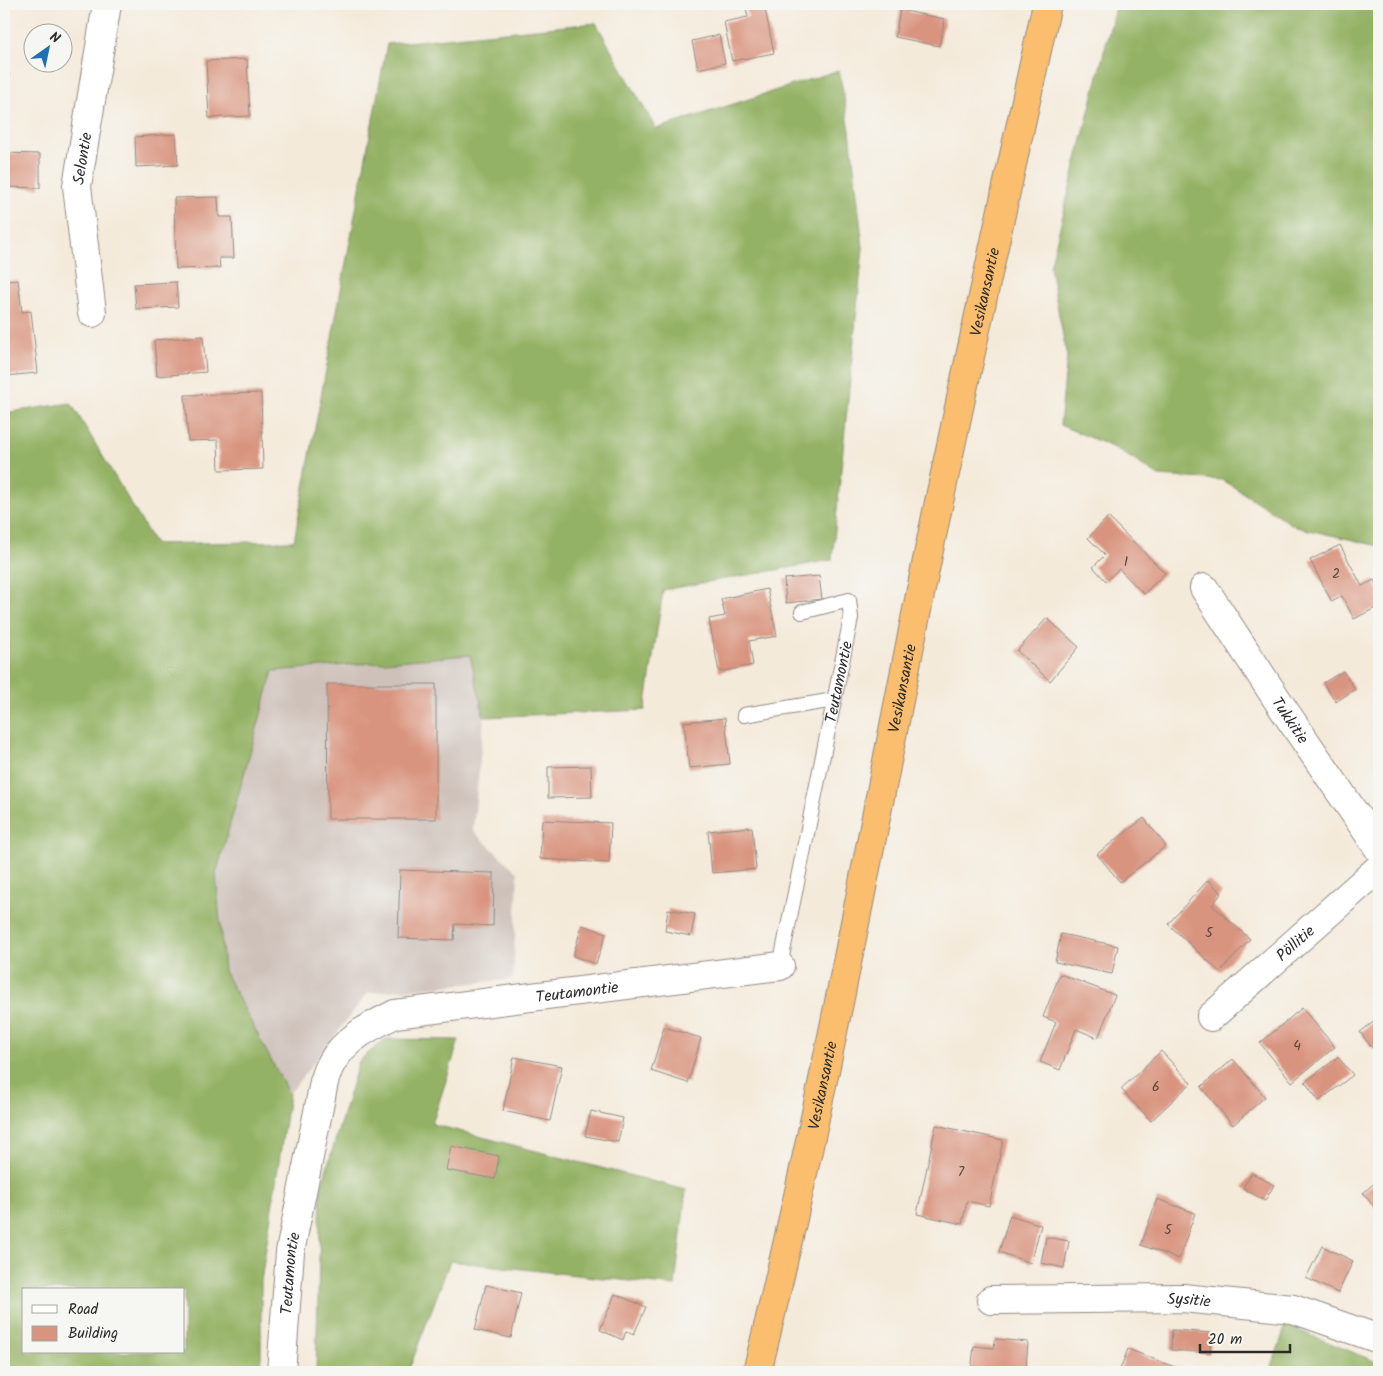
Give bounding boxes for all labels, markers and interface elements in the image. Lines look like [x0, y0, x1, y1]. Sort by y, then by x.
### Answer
north arrow [22, 22, 72, 72]
text: N [45, 26, 64, 50]
street label: Selontie [66, 131, 100, 186]
street label: Vesikansantie [964, 245, 1007, 339]
house number: 1 [1124, 551, 1128, 573]
house number: 2 [1332, 563, 1340, 585]
street label: Teutamontie [819, 639, 860, 725]
street label: Vesikansantie [882, 642, 924, 735]
street label: Tukkitie [1265, 692, 1315, 749]
street label: Pöllitie [1271, 920, 1321, 968]
house number: 5 [1205, 922, 1214, 944]
street label: Teutamontie [534, 975, 620, 1010]
house number: 4 [1293, 1035, 1301, 1057]
street label: Vesikansantie [802, 1039, 845, 1132]
house number: 6 [1152, 1076, 1160, 1098]
house number: 7 [958, 1161, 965, 1183]
house number: 5 [1164, 1219, 1173, 1241]
street label: Teutamontie [274, 1230, 308, 1316]
street label: Sysitie [1167, 1287, 1212, 1315]
legend [22, 1288, 185, 1354]
text: Road [68, 1298, 99, 1322]
scale bar [1200, 1321, 1290, 1353]
text: Building [68, 1322, 118, 1346]
text: 20 m [1208, 1328, 1242, 1352]

